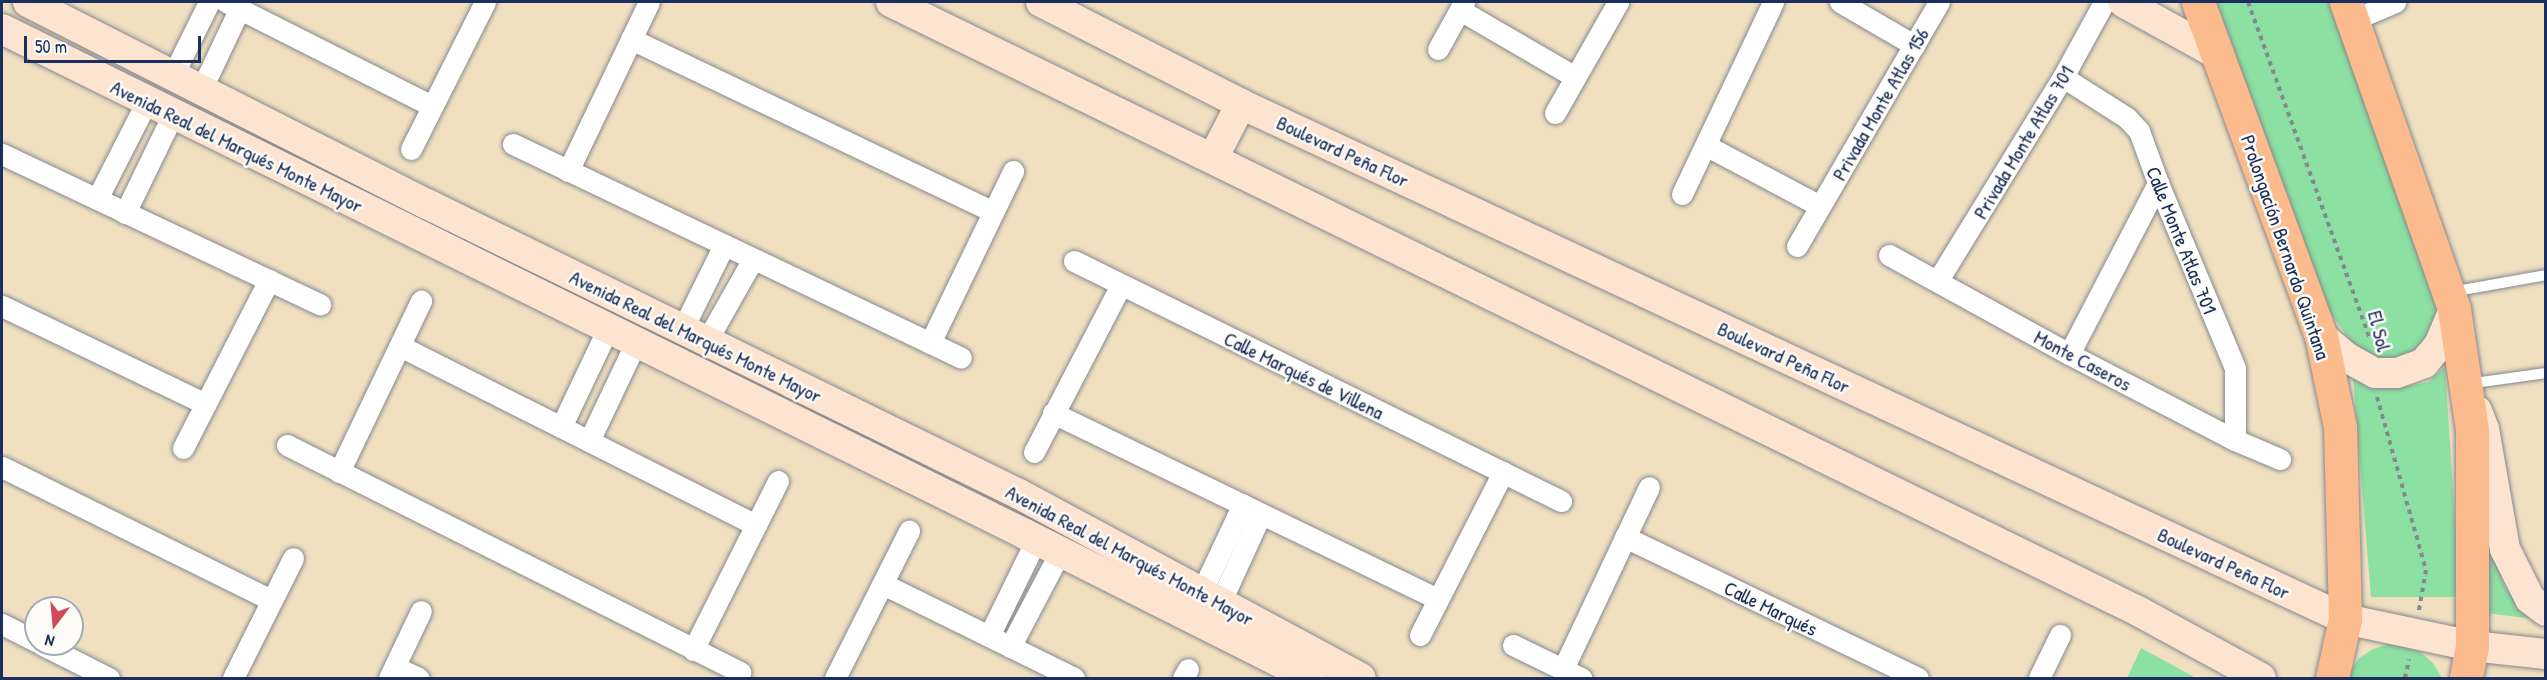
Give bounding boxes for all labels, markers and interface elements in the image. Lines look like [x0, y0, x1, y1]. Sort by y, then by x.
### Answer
street label: Privada Monte Atlas 156 [1827, 23, 1933, 185]
scale bar [27, 24, 204, 62]
text: 50 m [35, 34, 67, 59]
street label: Privada Monte Atlas 701 [1968, 61, 2078, 223]
street label: Avenida Real del Marqués Monte Mayor [107, 74, 367, 218]
street label: Boulevard Peña Flor [1273, 110, 1413, 192]
street label: Prolongación Bernardo Quintana [2236, 132, 2336, 362]
street label: Calle Monte Atlas 701 [2142, 163, 2222, 317]
street label: Avenida Real del Marqués Monte Mayor [566, 264, 826, 408]
street label: El Sol [2363, 308, 2397, 354]
street label: Boulevard Peña Flor [1714, 316, 1854, 398]
street label: Monte Caseros [2030, 324, 2136, 396]
street label: Calle Marqués de Villena [1220, 326, 1388, 424]
street label: Avenida Real del Marqués Monte Mayor [1002, 479, 1258, 631]
street label: Boulevard Peña Flor [2154, 522, 2294, 604]
street label: Calle Marqués [1721, 575, 1821, 641]
north arrow [24, 596, 84, 656]
text: N [42, 630, 57, 653]

